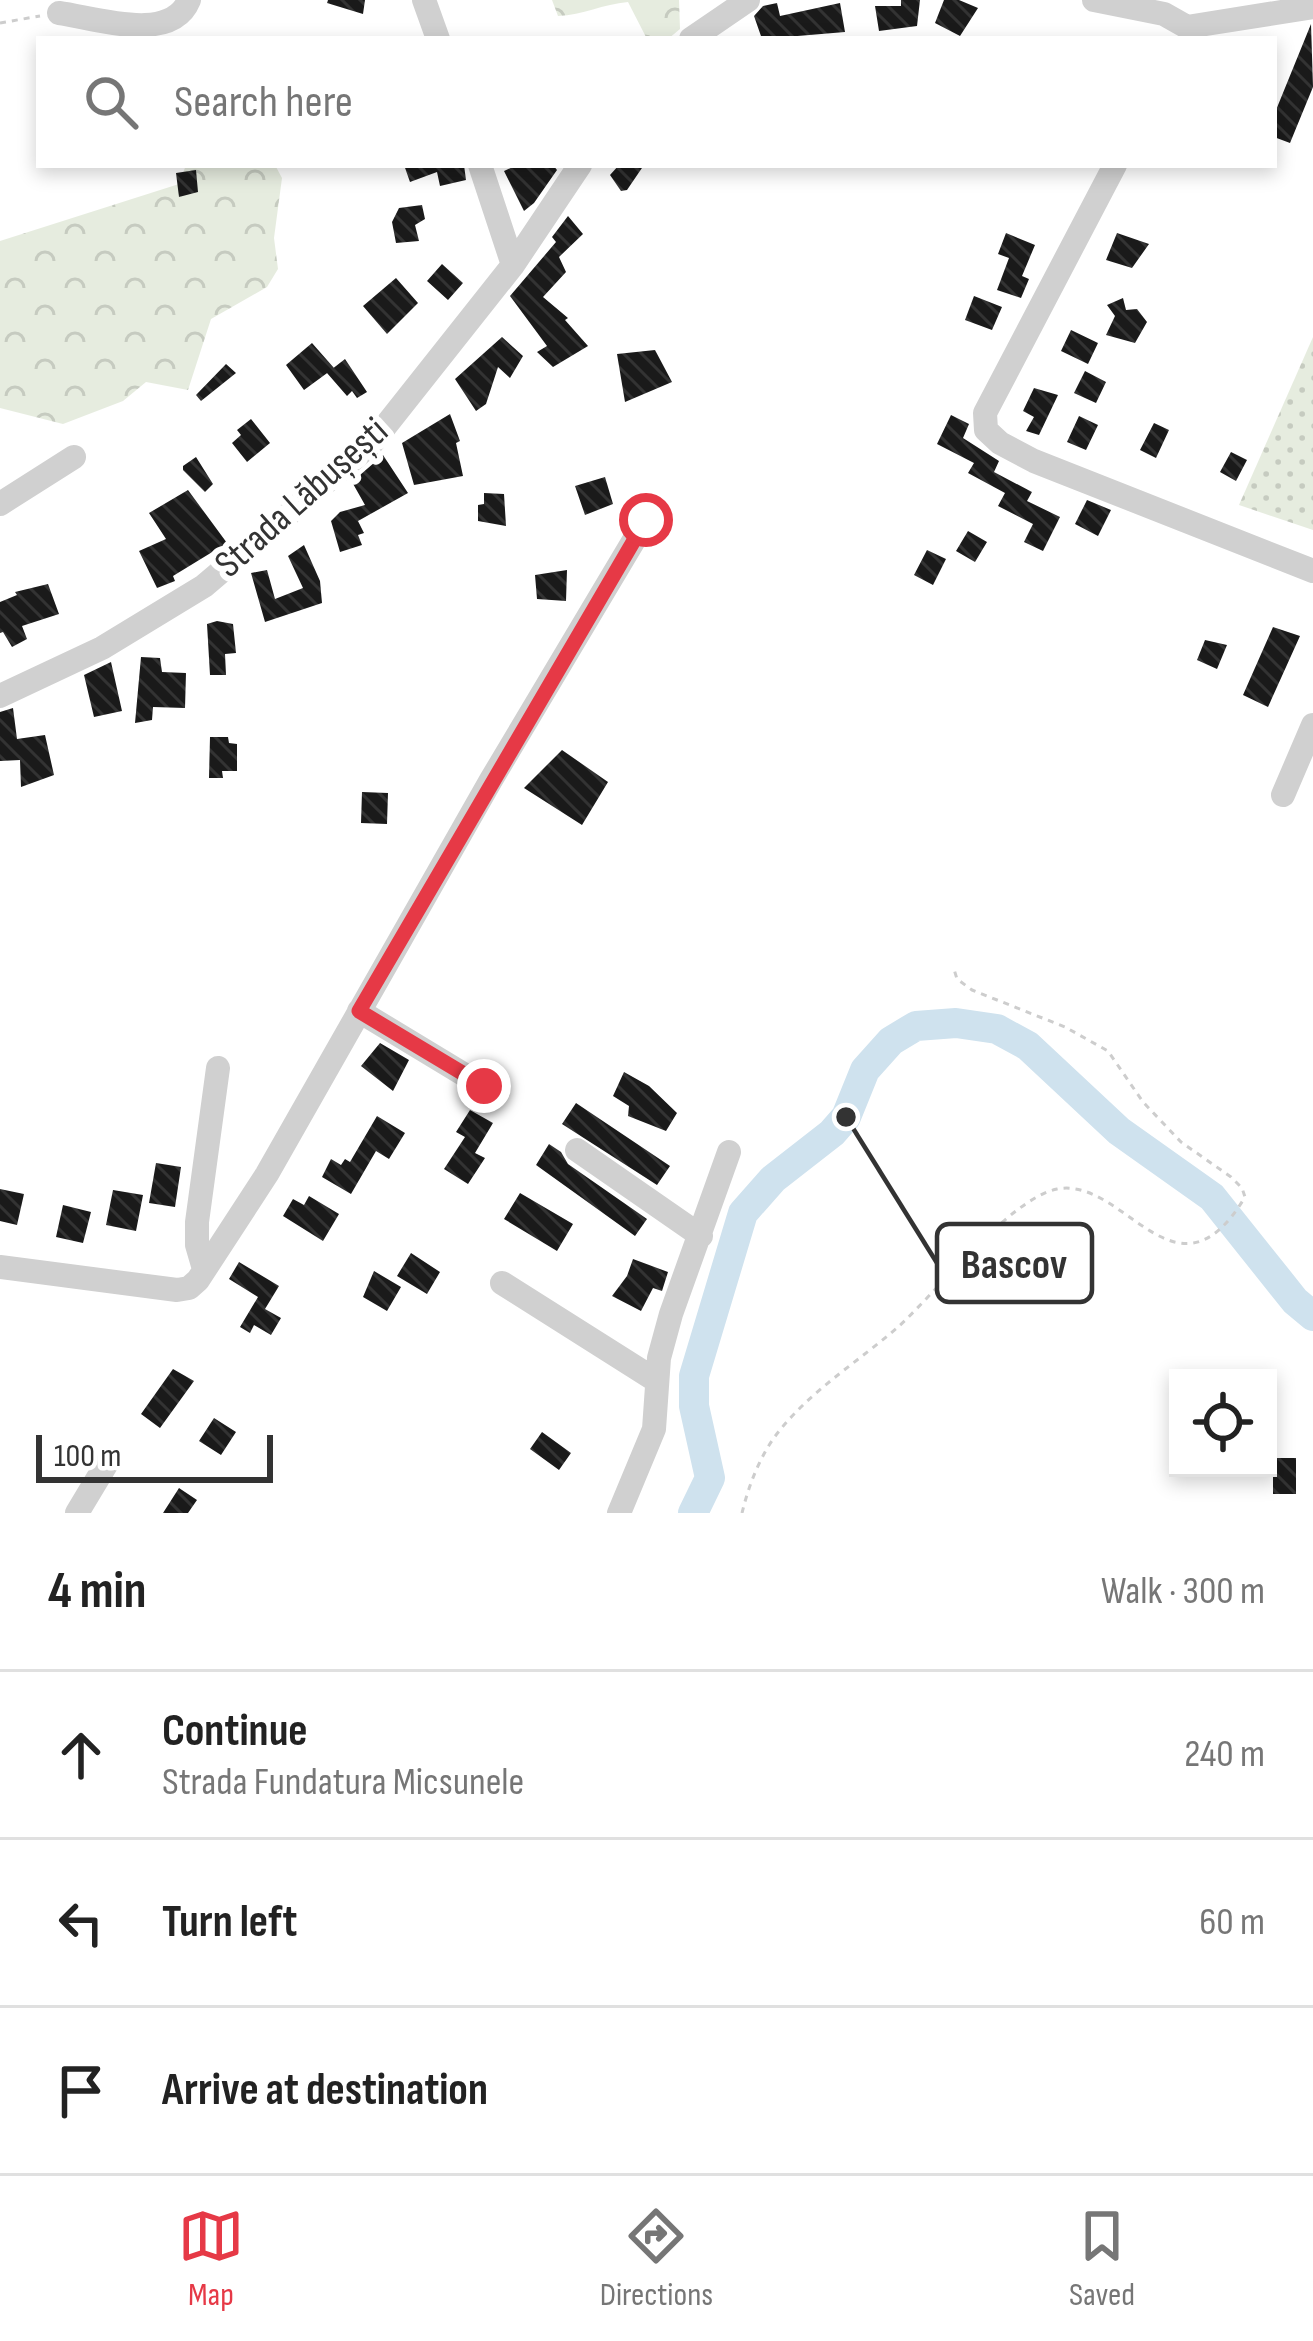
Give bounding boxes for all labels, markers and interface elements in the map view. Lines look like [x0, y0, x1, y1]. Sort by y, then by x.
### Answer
search box [36, 36, 1277, 168]
icon: search [78, 69, 144, 135]
text: Search here [174, 75, 353, 130]
street label: Strada Lăbușești [206, 408, 398, 588]
route start [619, 493, 673, 547]
route end [457, 1059, 511, 1113]
callout: Bascov [937, 1224, 1092, 1302]
text: Bascov [961, 1240, 1067, 1291]
map controls [1169, 1369, 1277, 1477]
button: locate [1169, 1369, 1277, 1477]
scale bar [36, 1429, 273, 1482]
text: 100 m [54, 1436, 121, 1476]
text: 4 min [48, 1561, 147, 1622]
text: Walk · 300 m [1101, 1568, 1265, 1615]
text: Continue [162, 1704, 308, 1759]
icon: ahead [48, 1722, 114, 1788]
text: 240 m [1184, 1731, 1265, 1778]
text: Strada Fundatura Micsunele [162, 1759, 524, 1806]
icon: left [48, 1890, 114, 1956]
text: Turn left [162, 1895, 297, 1950]
text: 60 m [1199, 1899, 1265, 1946]
icon: arrive [48, 2058, 114, 2124]
text: Arrive at destination [162, 2063, 488, 2118]
tab: Map [178, 2203, 244, 2315]
tab: Directions [600, 2203, 713, 2315]
tab: Saved [1069, 2203, 1135, 2315]

